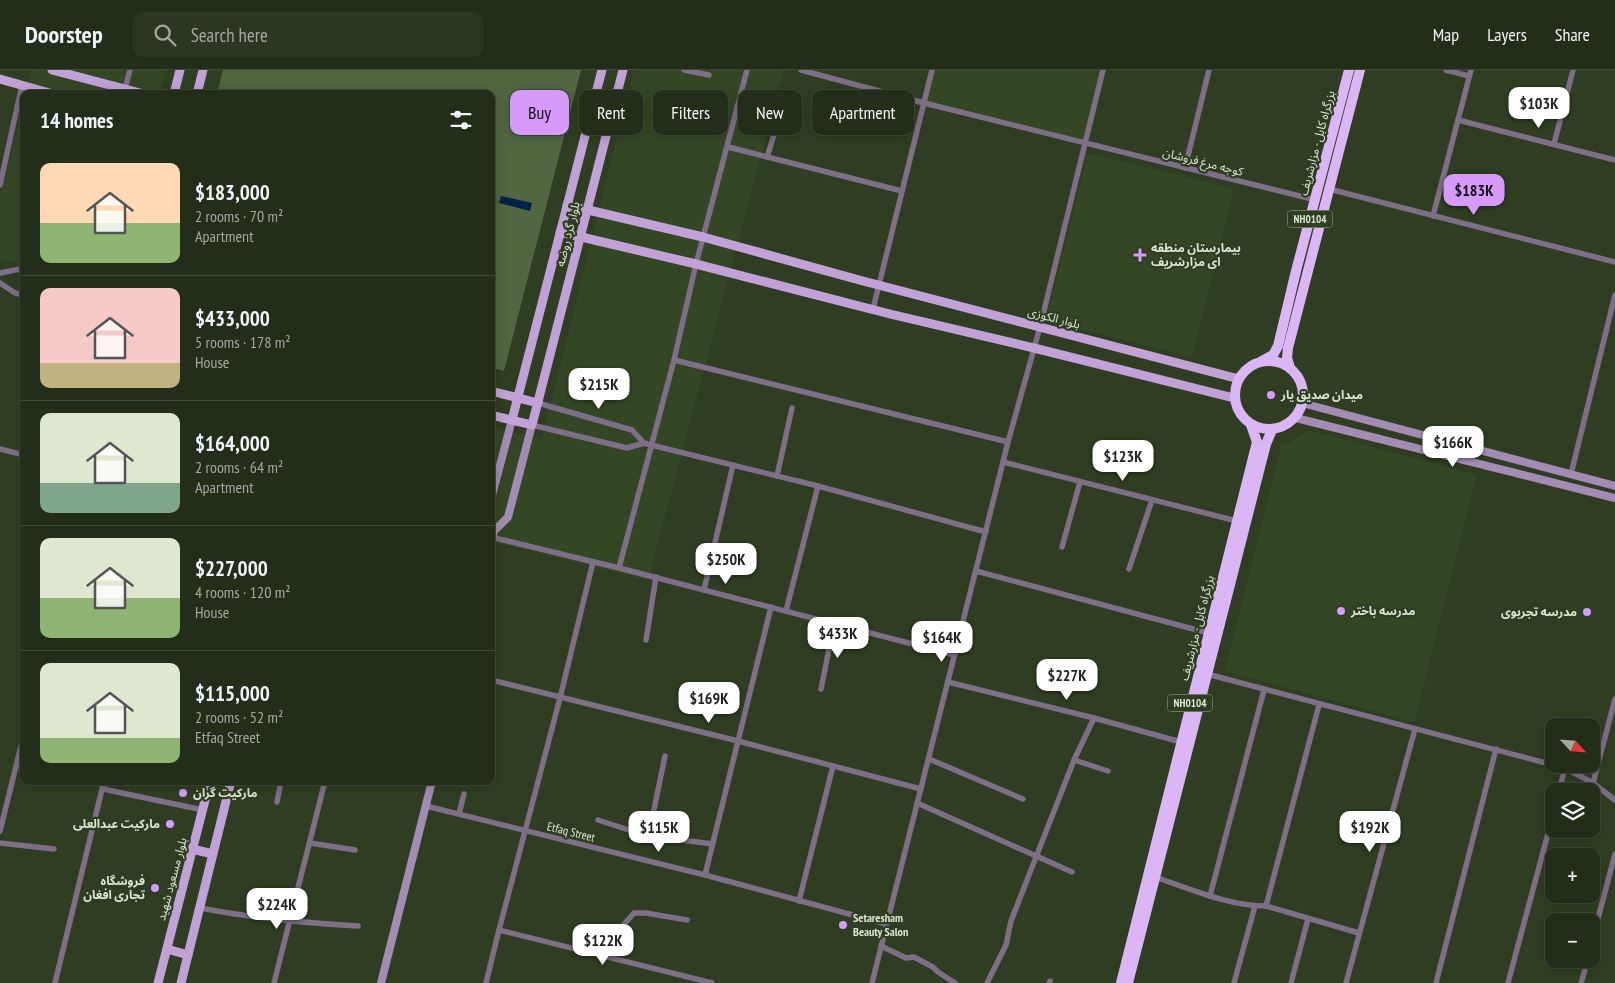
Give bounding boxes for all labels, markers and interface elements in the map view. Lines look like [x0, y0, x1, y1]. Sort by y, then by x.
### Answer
search box [133, 12, 483, 57]
text: Doorstep [25, 19, 103, 50]
icon: search [151, 21, 179, 49]
text: Search here [191, 23, 268, 47]
text: Map [1433, 23, 1459, 46]
text: Layers [1487, 23, 1527, 46]
text: Share [1555, 23, 1590, 46]
pin: $103K [1504, 87, 1574, 129]
street label: بزرگراه کابل - مزارشریف [1295, 89, 1338, 197]
chip: Buy [510, 90, 569, 135]
chip: Rent [579, 90, 643, 135]
chip: Filters [653, 90, 728, 135]
chip: New [738, 90, 802, 135]
chip: Apartment [812, 90, 914, 135]
text: $103K [1520, 93, 1558, 113]
icon: filters [447, 106, 475, 134]
text: 14 homes [40, 107, 113, 134]
street label: كوجه مرغ فروشان [1161, 144, 1246, 181]
pin: $183K [1439, 174, 1509, 216]
text: $183,000 [195, 179, 270, 206]
text: $183K [1455, 180, 1493, 200]
icon: home [80, 183, 140, 243]
street label: بلوار گرد روضه [552, 200, 583, 268]
text: 2 rooms · 70 m² [195, 206, 283, 226]
road number: NH0104 [1288, 210, 1332, 228]
text: Apartment [195, 226, 254, 246]
place label: بیمارستان منطقه ای مزارشریف [1151, 240, 1241, 269]
marker: بیمارستان منطقه ای مزارشریف [1133, 248, 1147, 262]
street label: بلوار الکوزی [1026, 303, 1082, 332]
text: $433,000 [195, 305, 270, 332]
icon: home [80, 308, 140, 368]
text: 5 rooms · 178 m² [195, 332, 291, 352]
text: House [195, 352, 229, 372]
pin: $215K [564, 368, 634, 410]
text: $215K [580, 374, 618, 394]
place label: میدان صدیق یار [1280, 387, 1363, 402]
marker: میدان صدیق یار [1265, 389, 1277, 401]
pin: $166K [1418, 426, 1488, 468]
text: $164,000 [195, 430, 270, 457]
text: $166K [1434, 432, 1472, 452]
icon: home [80, 433, 140, 493]
pin: $123K [1088, 440, 1158, 482]
text: $123K [1104, 446, 1142, 466]
text: 2 rooms · 64 m² [195, 457, 283, 477]
text: Apartment [195, 477, 254, 497]
pin: $250K [691, 542, 761, 585]
text: $250K [707, 549, 745, 569]
text: $227,000 [195, 555, 268, 582]
icon: home [80, 558, 140, 618]
street label: بزرگراه کابل - مزارشریف [1176, 574, 1217, 682]
text: 4 rooms · 120 m² [195, 582, 291, 602]
text: House [195, 602, 229, 622]
place label: مدرسه باختر [1350, 603, 1415, 618]
place label: مدرسه تجربوى [1501, 604, 1577, 619]
marker: مدرسه باختر [1335, 605, 1347, 617]
marker: مدرسه تجربوى [1581, 606, 1593, 618]
pin: $433K [803, 616, 873, 659]
pin: $164K [907, 620, 977, 663]
text: $433K [819, 623, 857, 643]
text: $164K [923, 627, 961, 647]
pin: $227K [1032, 658, 1102, 701]
text: $227K [1048, 665, 1086, 685]
text: $115,000 [195, 680, 270, 707]
pin: $169K [674, 682, 744, 724]
icon: home [80, 683, 140, 743]
text: $169K [690, 688, 728, 708]
road number: NH0104 [1168, 694, 1212, 711]
text: 2 rooms · 52 m² [195, 707, 283, 727]
north arrow [1545, 718, 1600, 772]
map controls [1545, 718, 1600, 968]
text: Etfaq Street [195, 727, 260, 747]
button: layers [1545, 783, 1600, 838]
place label: مارکیت گران [193, 785, 257, 800]
marker: مارکیت گران [177, 787, 189, 799]
pin: $115K [624, 810, 694, 853]
pin: $192K [1335, 810, 1405, 853]
place label: مارکیت عبدالعلی [73, 816, 160, 831]
text: $115K [640, 817, 678, 837]
text: $192K [1351, 817, 1389, 837]
marker: مارکیت عبدالعلی [164, 818, 176, 830]
street label: Etfaq Street [546, 818, 597, 845]
street label: بلوار مسعود شهید [153, 836, 190, 922]
button: + [1545, 848, 1600, 903]
place label: فروشگاه تجاری افغان [83, 873, 146, 902]
marker: فروشگاه تجاری افغان [149, 882, 161, 894]
pin: $224K [242, 888, 312, 930]
text: $224K [258, 894, 296, 914]
place label: Setaresham Beauty Salon [853, 910, 908, 939]
button: − [1545, 913, 1600, 968]
marker: Setaresham Beauty Salon [837, 919, 849, 931]
pin: $122K [568, 924, 638, 966]
text: $122K [584, 930, 622, 950]

